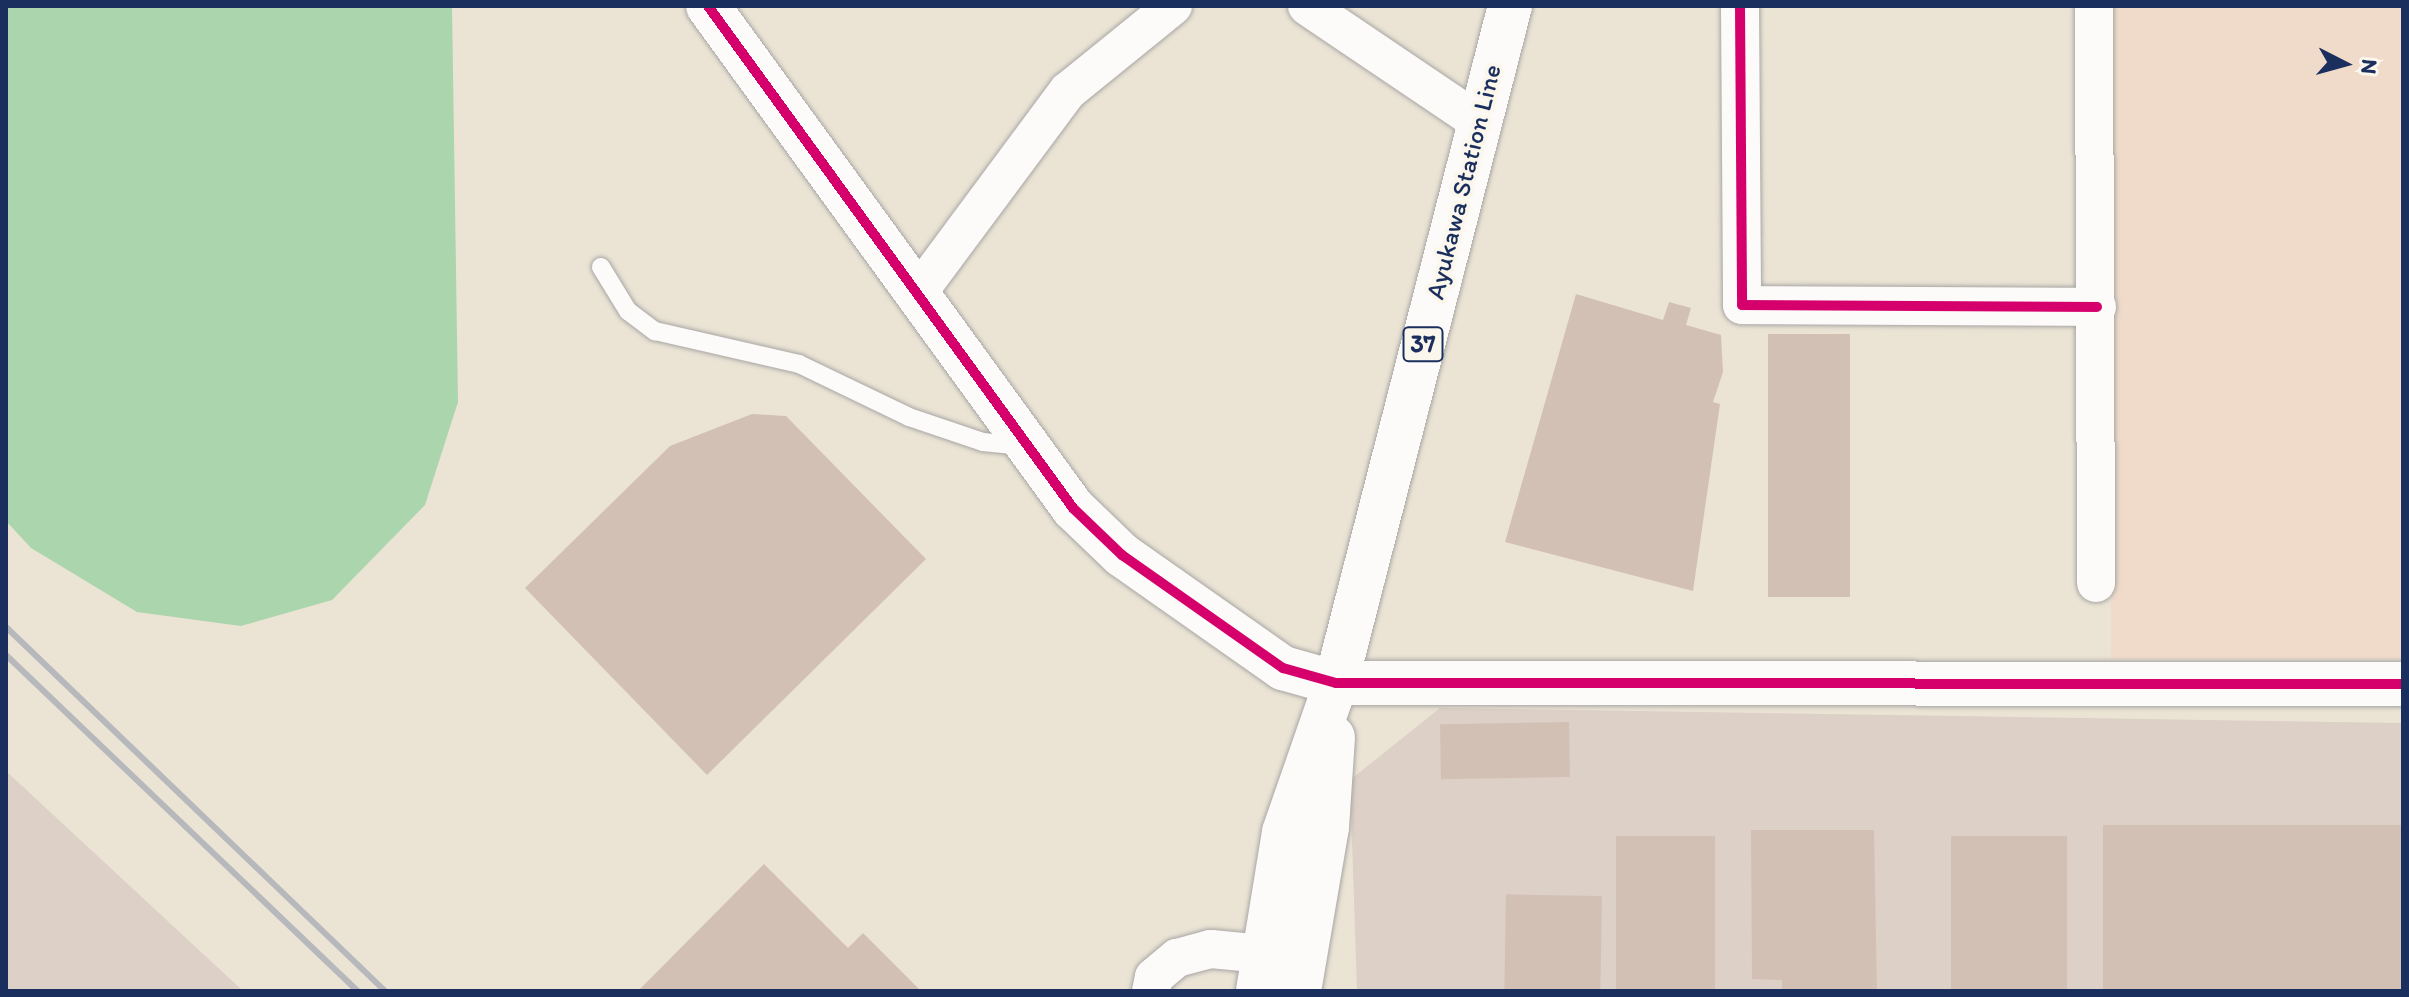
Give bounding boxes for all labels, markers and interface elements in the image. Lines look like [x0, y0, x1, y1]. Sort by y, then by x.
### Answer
north arrow [2305, 24, 2385, 104]
text: N [2355, 58, 2384, 75]
street label: Ayukawa Station Line [1420, 61, 1508, 303]
road number: 37 [1401, 324, 1445, 364]

